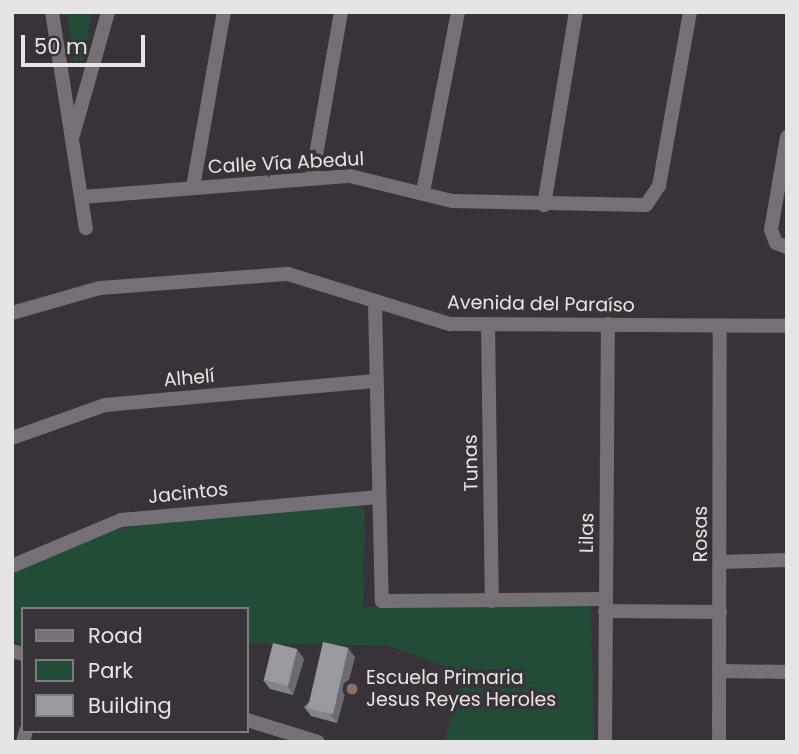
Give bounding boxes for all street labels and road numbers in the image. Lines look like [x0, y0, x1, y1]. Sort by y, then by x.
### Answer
street label: Calle Vía Abedul [207, 148, 365, 178]
street label: Avenida del Paraíso [447, 291, 635, 317]
street label: Alhelí [163, 364, 215, 392]
street label: Tunas [459, 434, 483, 492]
street label: Jacintos [147, 477, 229, 509]
street label: Rosas [690, 506, 712, 562]
street label: Lilas [575, 513, 599, 553]

